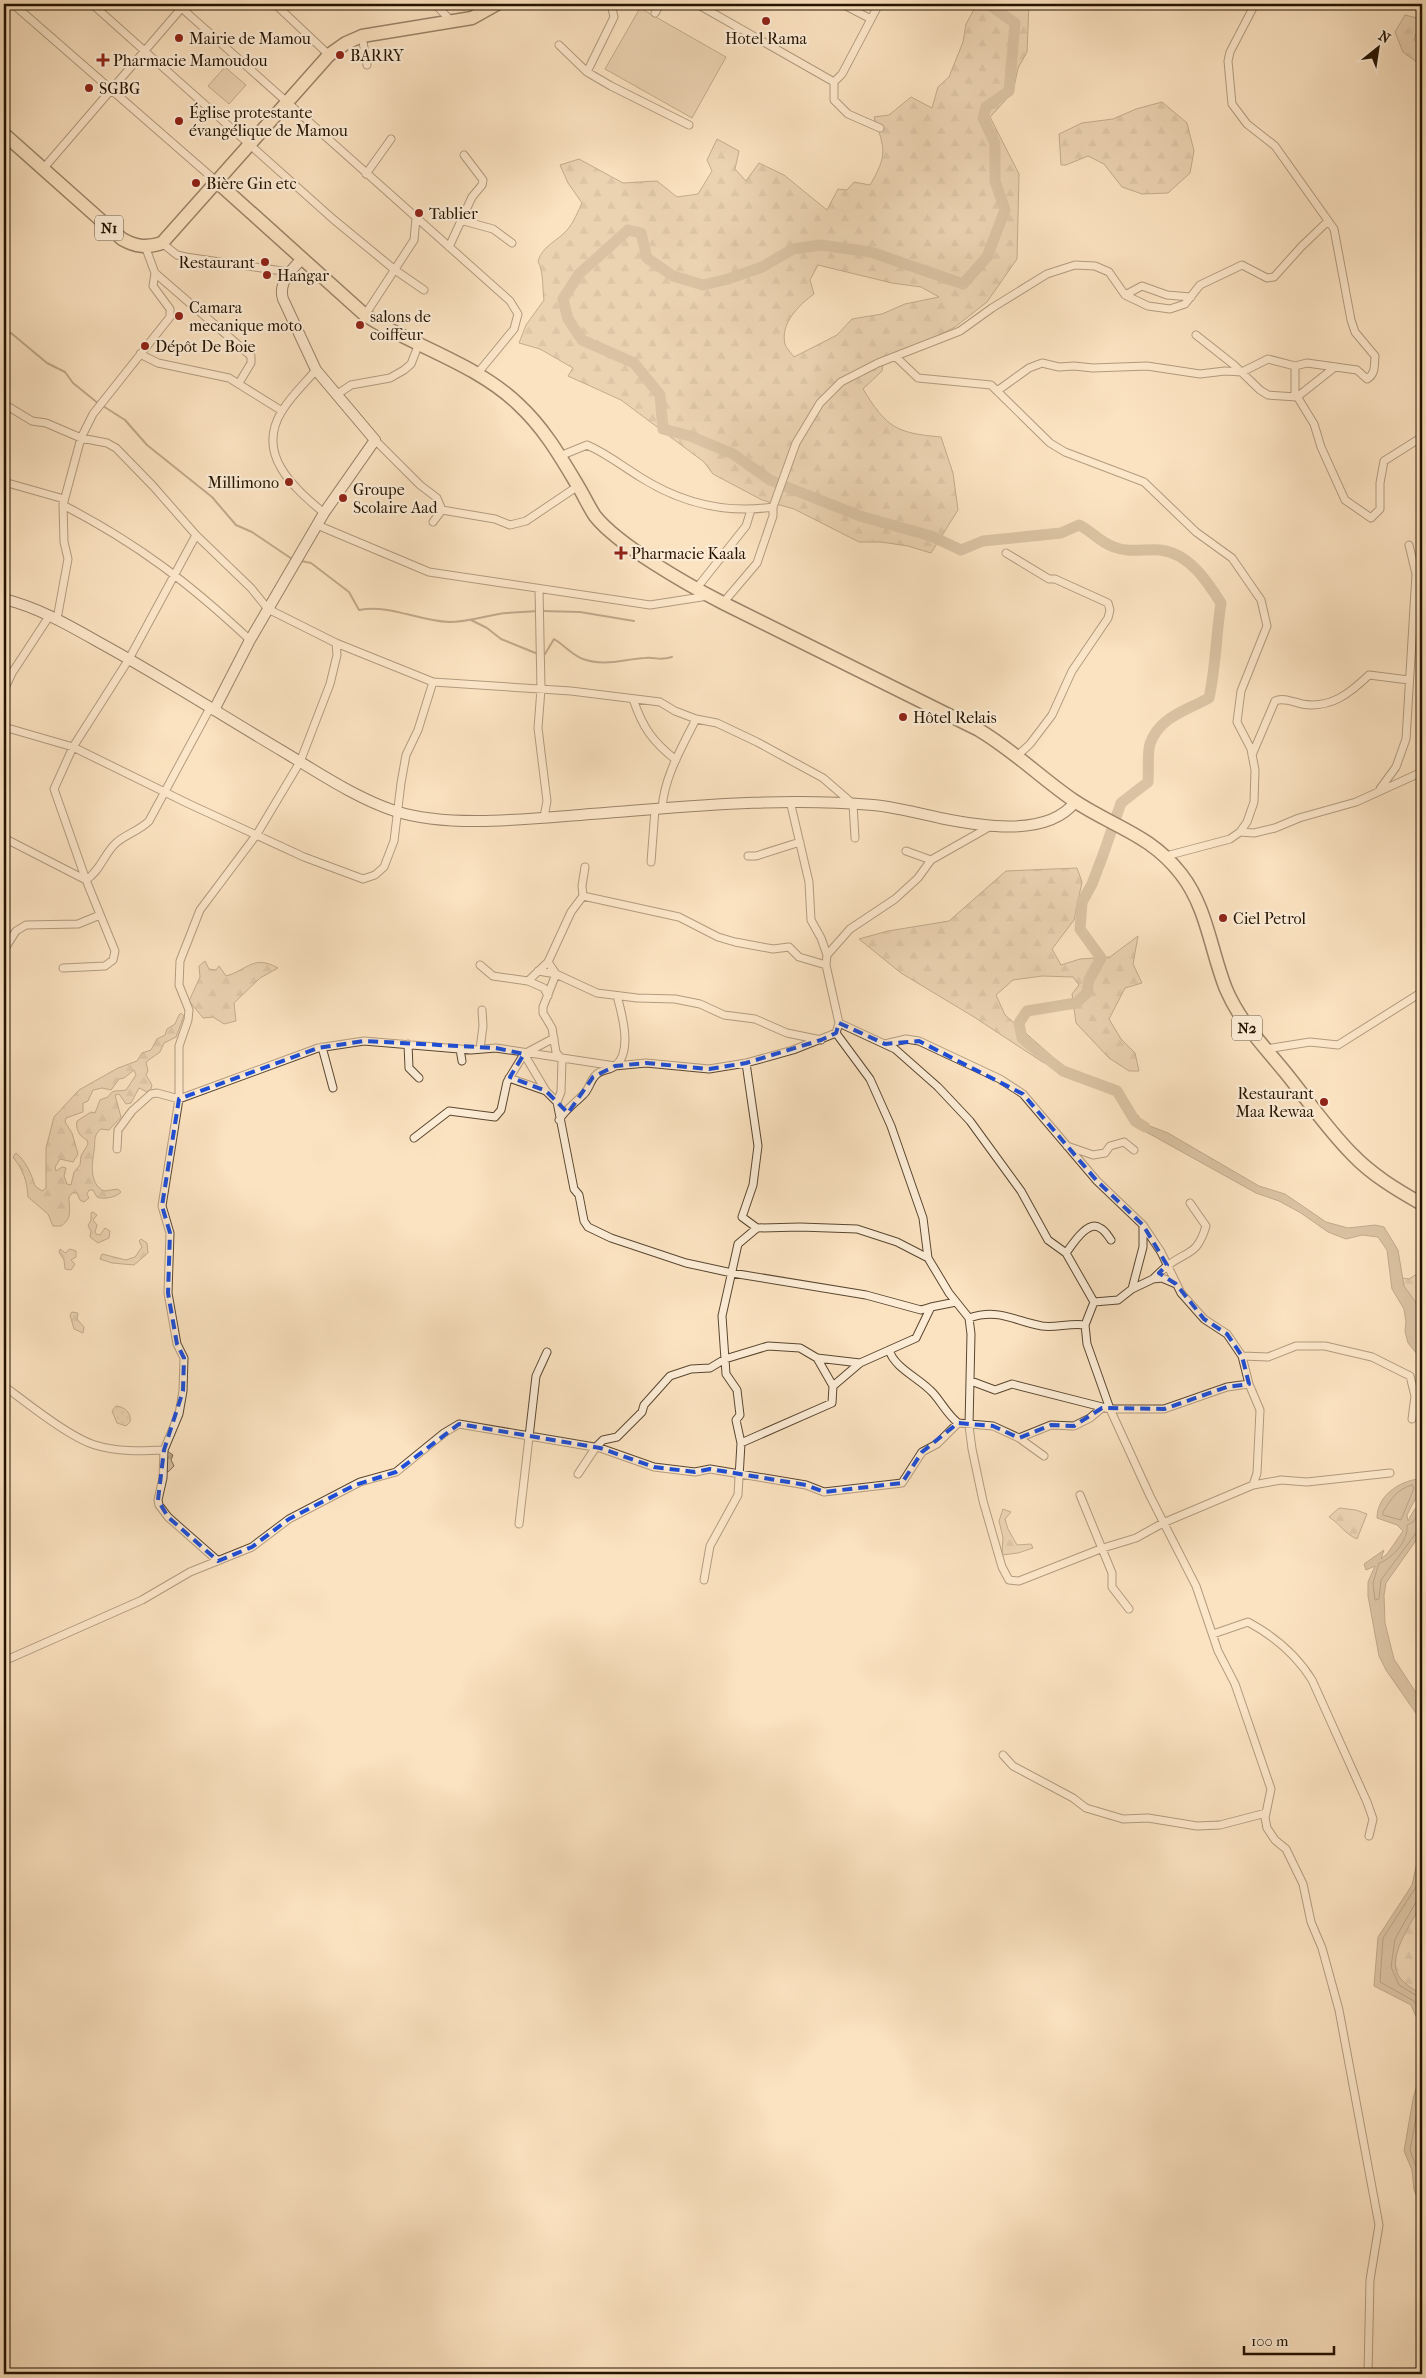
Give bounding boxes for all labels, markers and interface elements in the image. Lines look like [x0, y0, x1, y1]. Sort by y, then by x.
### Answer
marker: Hotel Rama [760, 15, 772, 27]
north arrow [1354, 22, 1404, 72]
text: N [1375, 27, 1393, 47]
place label: Mairie de Mamou [189, 29, 311, 48]
place label: Hotel Rama [725, 29, 808, 48]
marker: Mairie de Mamou [173, 32, 185, 44]
place label: BARRY [350, 46, 405, 65]
marker: BARRY [334, 49, 346, 61]
place label: Pharmacie Mamoudou [113, 51, 268, 70]
marker: Pharmacie Mamoudou [97, 54, 109, 66]
place label: SGBG [99, 79, 140, 98]
marker: SGBG [83, 82, 95, 94]
place label: Église protestante évangélique de Mamou [189, 102, 348, 140]
marker: Église protestante évangélique de Mamou [173, 115, 185, 127]
place label: Bière Gin etc [206, 174, 296, 193]
marker: Bière Gin etc [190, 177, 202, 189]
place label: Tablier [429, 204, 478, 223]
marker: Tablier [413, 207, 425, 219]
road number: N1 [95, 216, 123, 240]
place label: Restaurant [179, 253, 255, 272]
marker: Restaurant [259, 256, 271, 268]
place label: Hangar [277, 266, 329, 285]
marker: Hangar [261, 269, 273, 281]
place label: Camara mecanique moto [189, 298, 302, 335]
place label: salons de coiffeur [370, 307, 431, 344]
marker: Camara mecanique moto [173, 310, 185, 322]
marker: salons de coiffeur [354, 319, 366, 331]
place label: Dépôt De Boie [155, 337, 256, 356]
marker: Dépôt De Boie [139, 340, 151, 352]
place label: Millimono [207, 473, 279, 492]
marker: Millimono [283, 476, 295, 488]
place label: Groupe Scolaire Aad [353, 480, 438, 517]
marker: Groupe Scolaire Aad [337, 492, 349, 504]
place label: Pharmacie Kaala [631, 544, 747, 563]
marker: Pharmacie Kaala [615, 547, 627, 559]
place label: Hôtel Relais [913, 708, 997, 727]
marker: Hôtel Relais [897, 711, 909, 723]
place label: Ciel Petrol [1233, 909, 1307, 928]
marker: Ciel Petrol [1217, 912, 1229, 924]
road number: N2 [1232, 1016, 1262, 1040]
place label: Restaurant Maa Rewaa [1235, 1084, 1315, 1121]
marker: Restaurant Maa Rewaa [1318, 1096, 1330, 1108]
scale bar [1244, 2323, 1334, 2355]
text: 100 m [1251, 2332, 1289, 2350]

